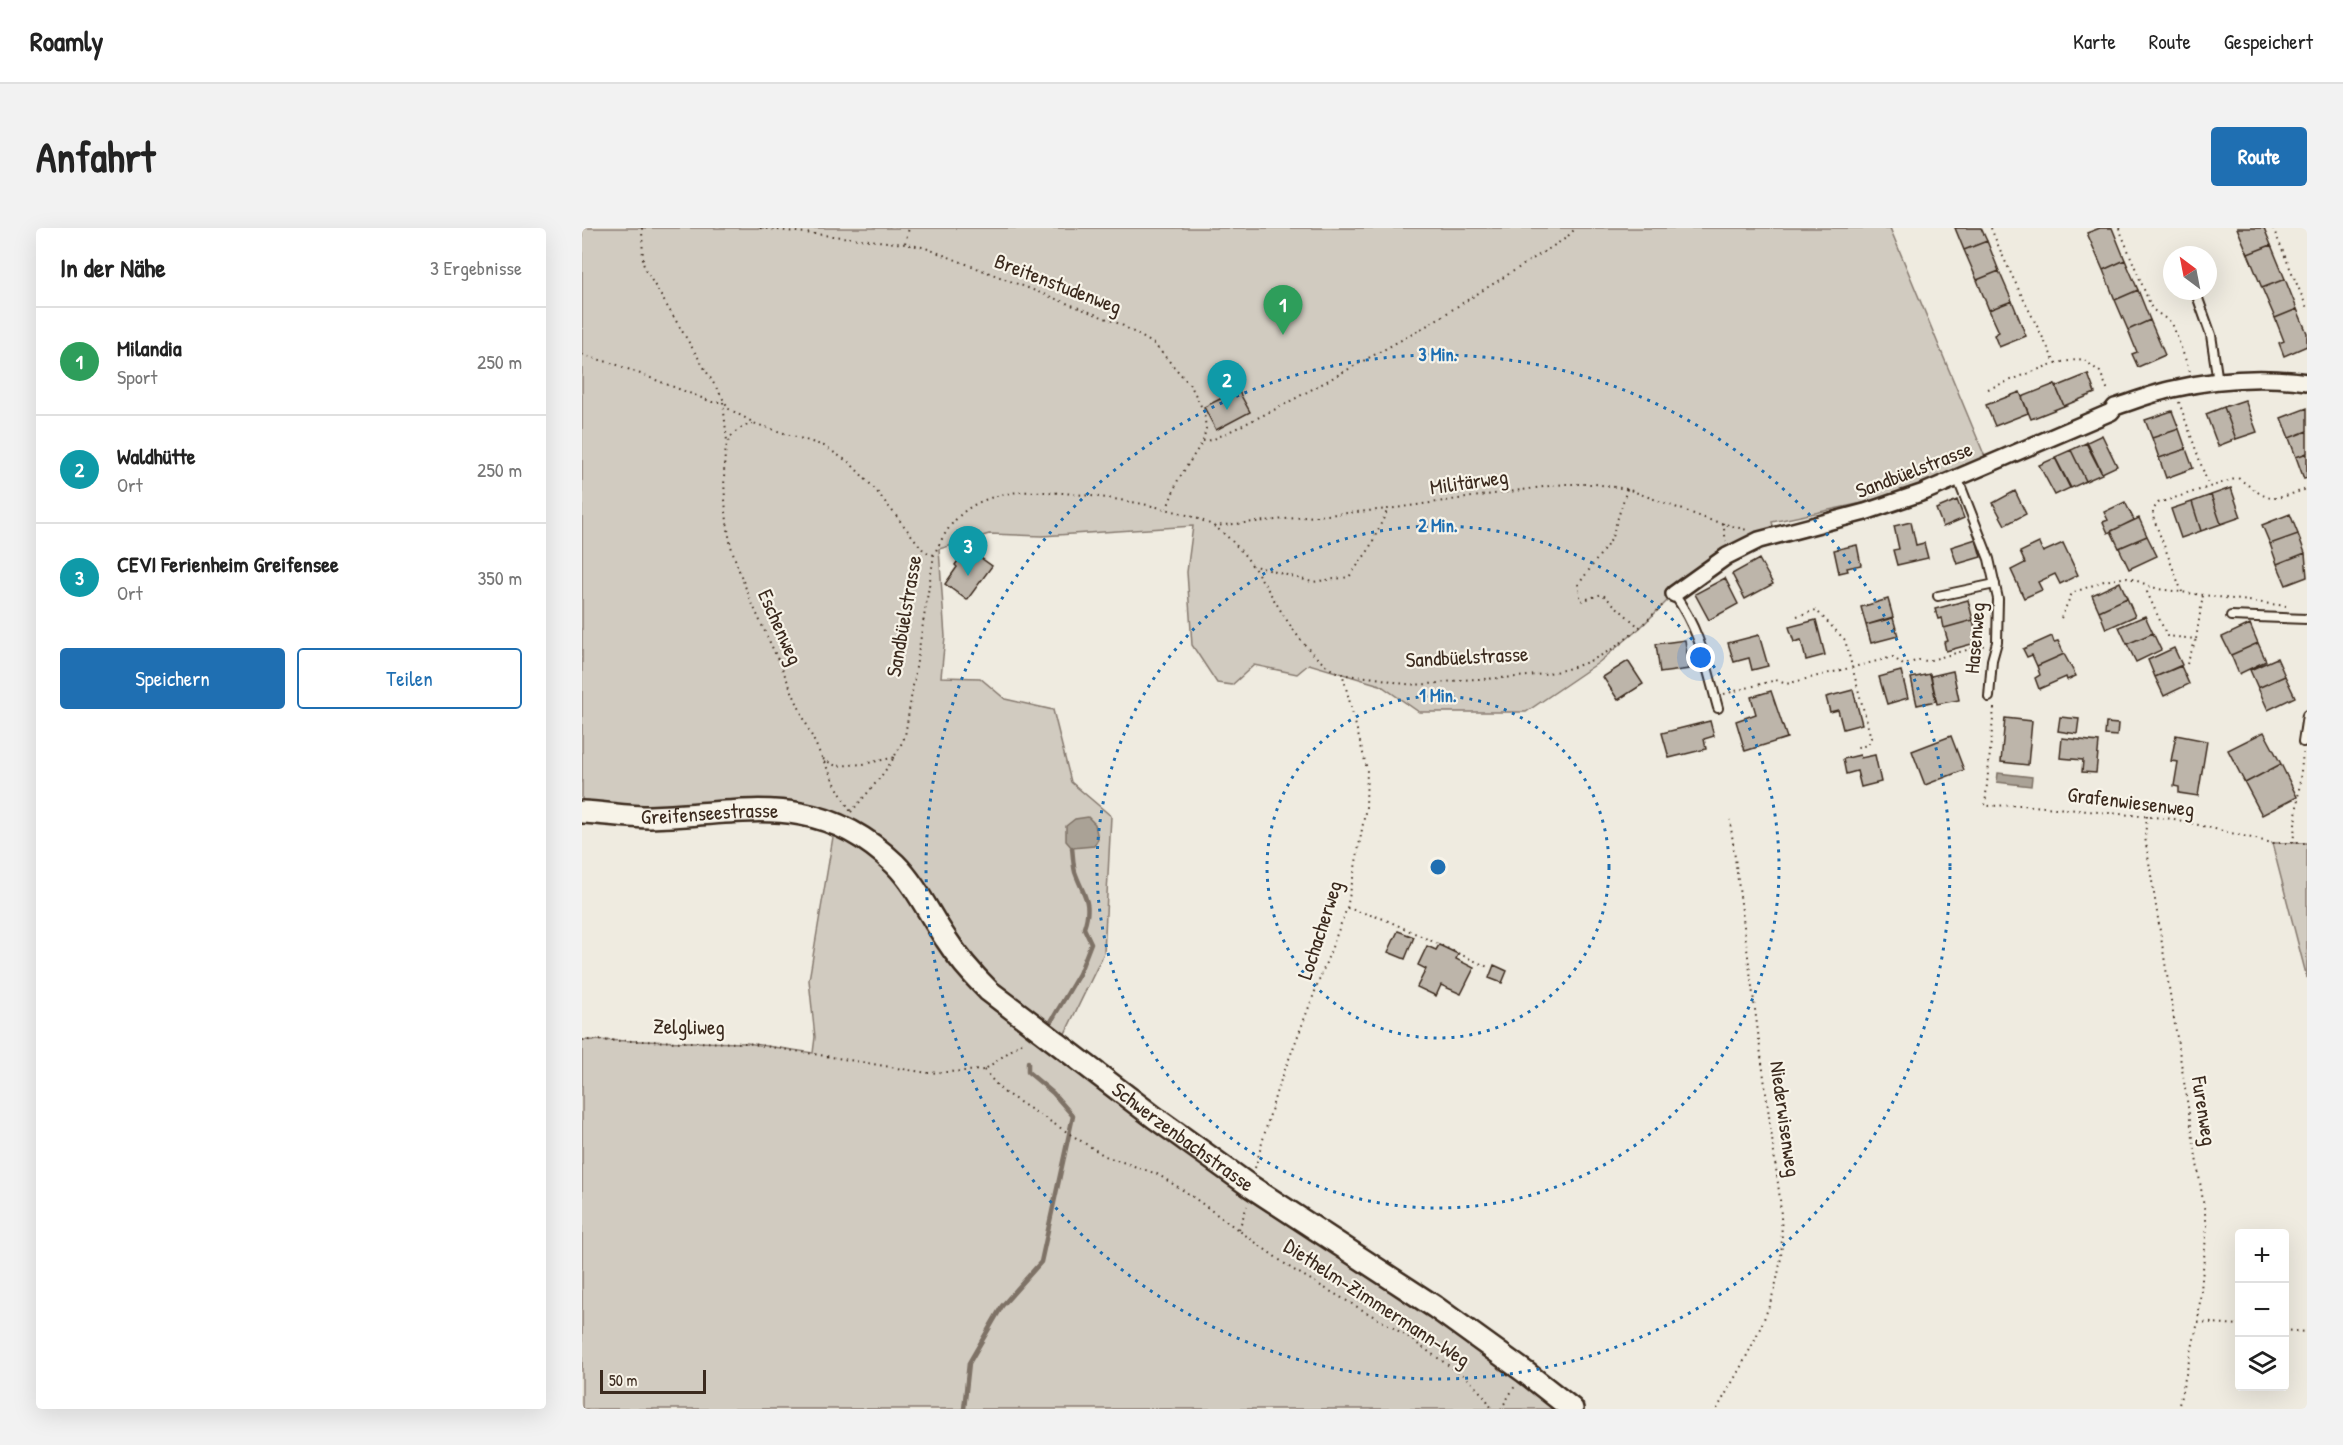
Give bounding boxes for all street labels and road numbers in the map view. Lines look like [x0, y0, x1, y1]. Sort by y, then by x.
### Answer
street label: Breitenstudenweg [990, 246, 1126, 321]
street label: Sandbüelstrasse [1851, 434, 1976, 505]
street label: Militärweg [1428, 462, 1510, 501]
street label: Sandbüelstrasse [879, 553, 928, 679]
street label: Eschenweg [751, 585, 810, 669]
street label: Hasenweg [1957, 601, 1992, 675]
street label: Sandbüelstrasse [1405, 639, 1529, 674]
street label: Grafenwiesenweg [2066, 779, 2196, 824]
street label: Greifenseestrasse [641, 796, 779, 831]
street label: Lochacherweg [1290, 877, 1349, 983]
street label: Zelgliweg [653, 1011, 725, 1042]
street label: Niederwisenweg [1763, 1059, 1808, 1179]
street label: Furenweg [2185, 1073, 2224, 1148]
street label: Schwerzenbachstrasse [1106, 1075, 1260, 1198]
street label: Diethelm-Zimmermann-Weg [1278, 1231, 1476, 1374]

